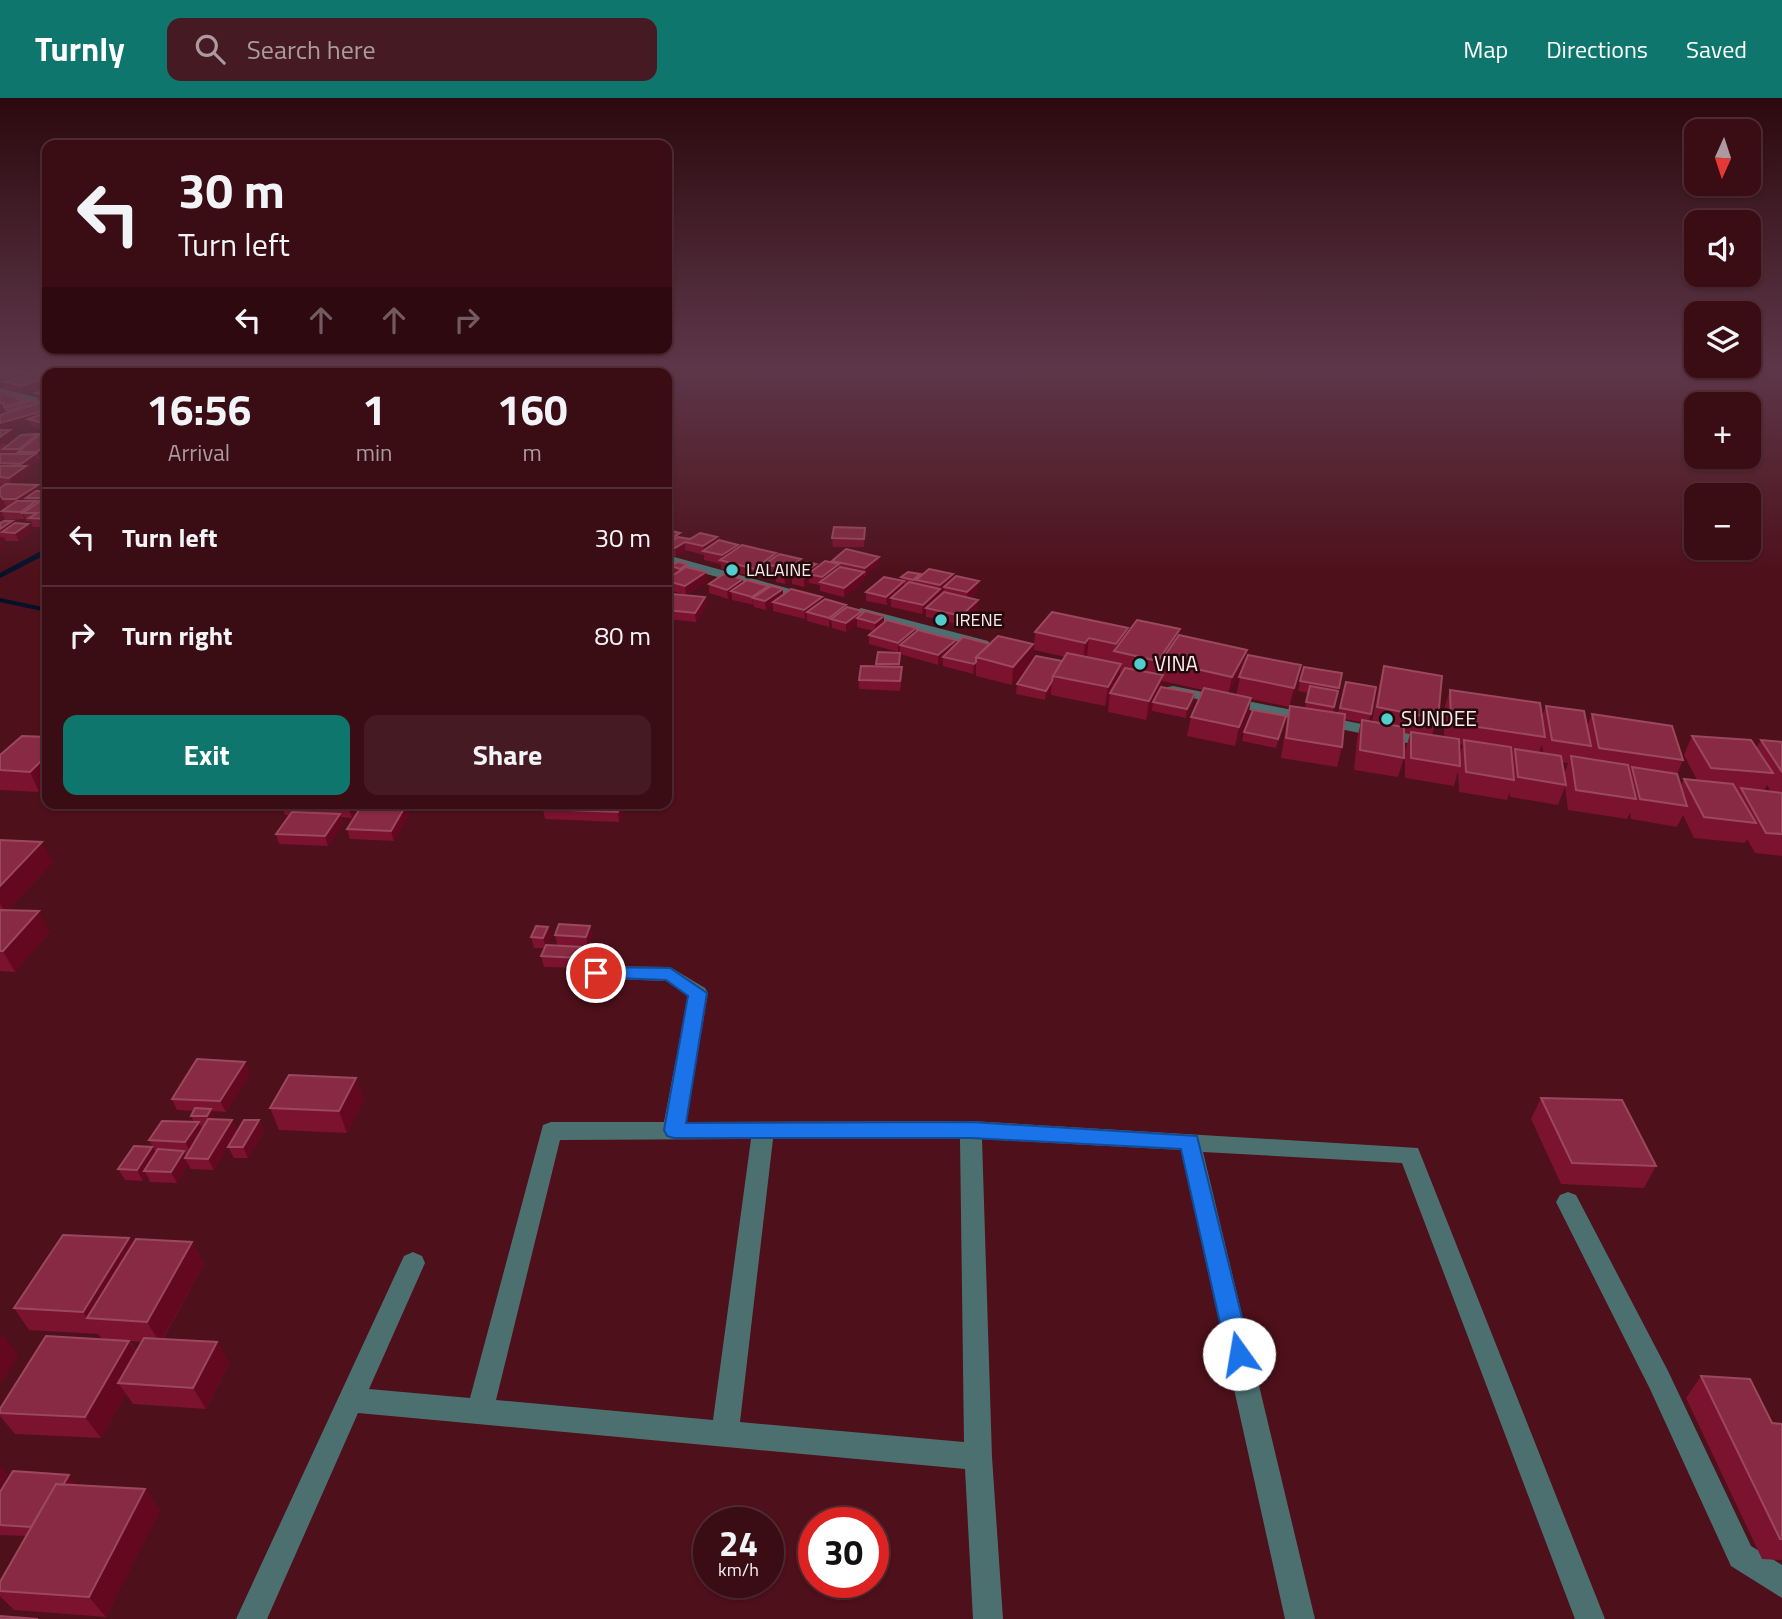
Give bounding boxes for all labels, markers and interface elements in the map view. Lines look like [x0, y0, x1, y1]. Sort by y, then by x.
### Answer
search box [167, 18, 657, 81]
text: Turnly [35, 24, 125, 74]
icon: search [191, 30, 229, 68]
text: Search here [247, 30, 376, 69]
text: Map [1463, 31, 1508, 67]
text: Directions [1546, 31, 1648, 67]
text: Saved [1686, 31, 1747, 67]
north arrow [1684, 119, 1760, 196]
map controls [1684, 119, 1761, 560]
text: 30 m [178, 152, 285, 227]
icon: left [63, 168, 154, 259]
button: sound [1684, 210, 1761, 287]
text: Turn left [178, 220, 290, 268]
icon: left [229, 301, 267, 339]
icon: ahead [302, 301, 340, 339]
icon: ahead [375, 301, 413, 339]
icon: right [448, 301, 486, 339]
button: layers [1684, 301, 1761, 378]
text: 16:56 [146, 377, 251, 441]
text: 1 [362, 377, 386, 441]
text: 160 [497, 377, 567, 441]
button: + [1684, 392, 1761, 469]
text: Arrival [168, 435, 230, 470]
text: min [356, 435, 392, 470]
text: m [523, 435, 542, 470]
button: − [1684, 483, 1761, 560]
icon: left [63, 518, 101, 556]
text: Turn left [122, 518, 217, 557]
text: 30 m [594, 518, 651, 557]
place label: LALAINE [746, 556, 811, 583]
marker: LALAINE [724, 562, 740, 578]
place label: IRENE [955, 606, 1003, 633]
marker: IRENE [933, 612, 949, 628]
icon: right [63, 616, 101, 654]
text: Turn right [122, 616, 233, 655]
text: 80 m [594, 616, 651, 655]
place label: VINA [1154, 647, 1199, 679]
marker: VINA [1132, 656, 1148, 672]
place label: SUNDEE [1401, 702, 1477, 734]
marker: SUNDEE [1379, 711, 1395, 727]
button: Exit [63, 715, 350, 795]
button: Share [364, 715, 651, 795]
pin [566, 943, 626, 1003]
icon: arrive [577, 954, 615, 992]
position arrow [1202, 1317, 1276, 1391]
speed limit sign: 30 [798, 1507, 889, 1598]
text: 24 [719, 1516, 758, 1570]
text: km/h [718, 1556, 759, 1583]

